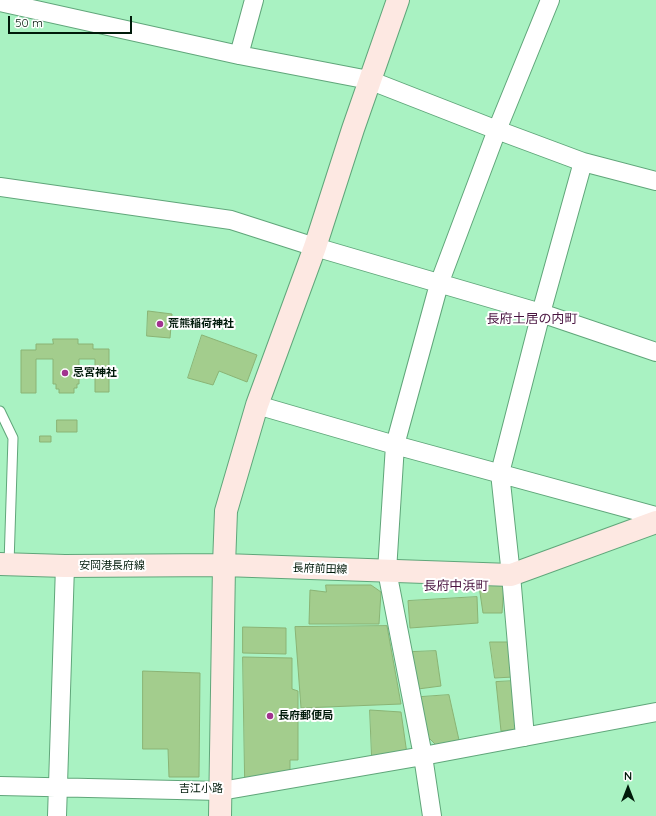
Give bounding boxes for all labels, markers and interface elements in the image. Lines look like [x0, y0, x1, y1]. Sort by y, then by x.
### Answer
scale bar [10, 8, 134, 34]
text: 50 m [15, 15, 43, 30]
district label: 長府土居の内町 [487, 311, 577, 327]
place label: 荒熊稲荷神社 [168, 317, 234, 331]
marker: 荒熊稲荷神社 [155, 319, 165, 329]
place label: 忌宮神社 [73, 366, 117, 380]
marker: 忌宮神社 [60, 368, 70, 378]
street label: 安岡港長府線 [79, 559, 145, 573]
street label: 長府前田線 [292, 561, 348, 577]
district label: 長府中浜町 [424, 578, 488, 594]
place label: 長府郵便局 [278, 709, 333, 723]
marker: 長府郵便局 [265, 711, 275, 721]
north arrow [608, 768, 648, 808]
text: N [624, 769, 632, 783]
street label: 吉江小路 [179, 782, 223, 796]

